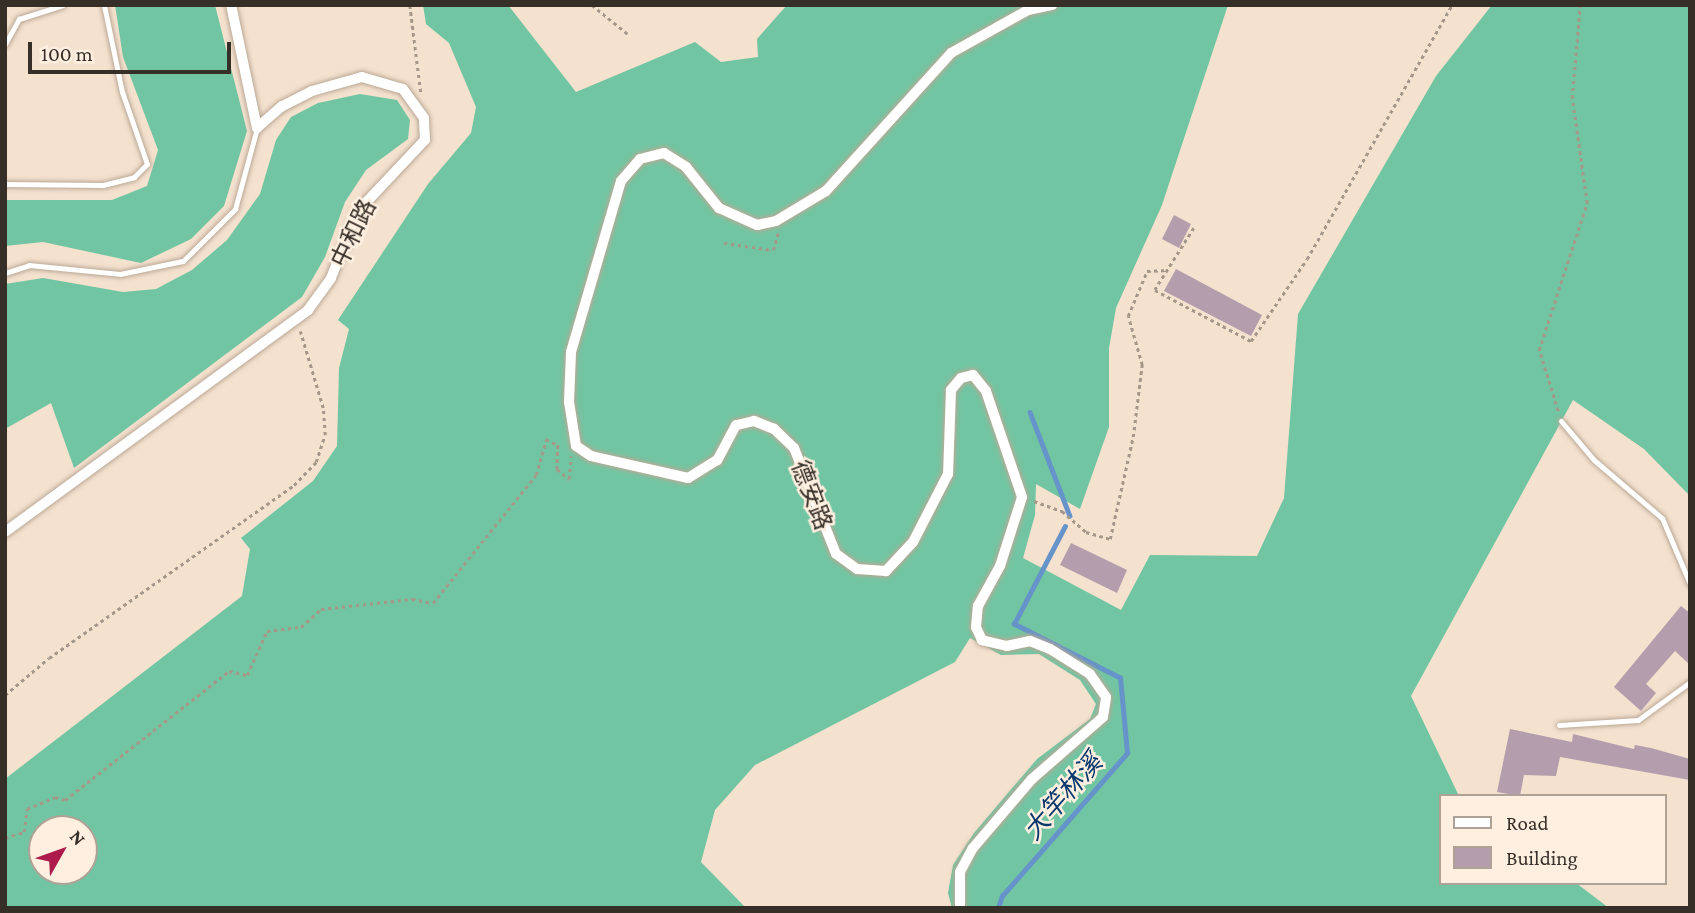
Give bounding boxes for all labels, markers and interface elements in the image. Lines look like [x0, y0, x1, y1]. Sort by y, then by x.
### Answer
scale bar [32, 28, 234, 72]
text: 100 m [41, 42, 93, 66]
street label: 中和路 [324, 194, 382, 272]
street label: 德安路 [786, 456, 838, 534]
water label: 大竿林溪 [1017, 748, 1109, 846]
legend [1440, 794, 1667, 885]
text: Road [1506, 811, 1549, 835]
north arrow [28, 815, 98, 885]
text: N [66, 826, 90, 849]
text: Building [1506, 846, 1578, 870]

